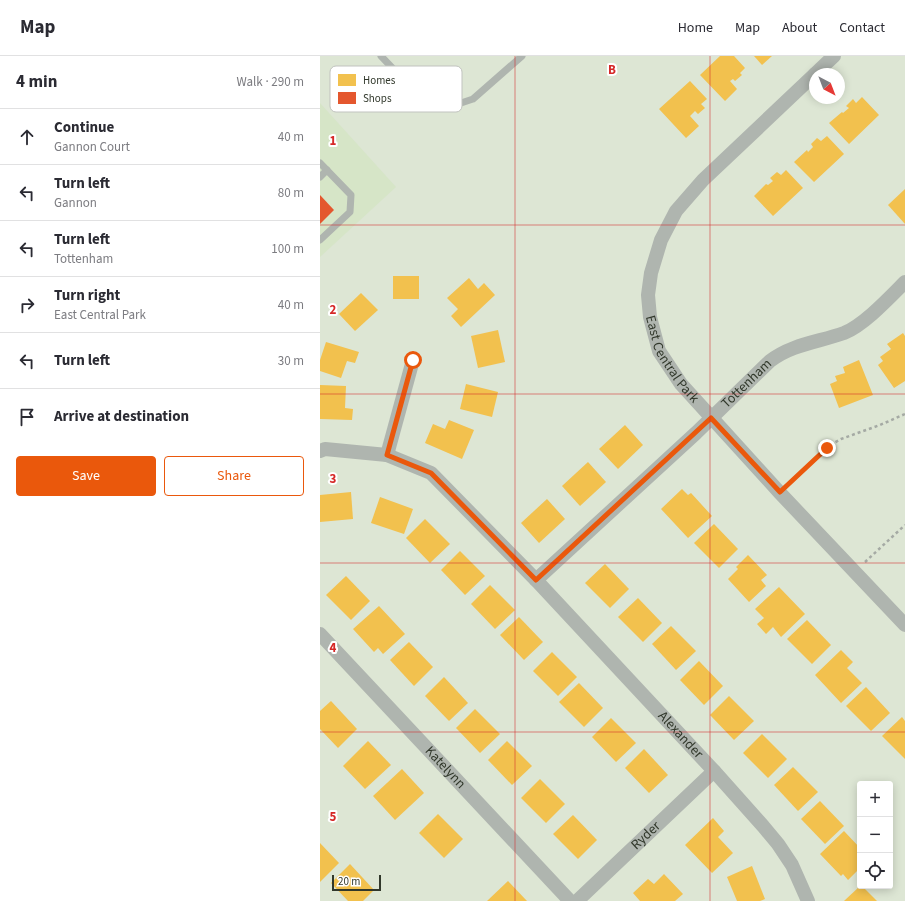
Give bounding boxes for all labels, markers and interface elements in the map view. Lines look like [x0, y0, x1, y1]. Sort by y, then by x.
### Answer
text: Map [20, 14, 55, 41]
text: Home [678, 18, 713, 38]
text: Map [735, 18, 760, 38]
text: About [782, 18, 817, 38]
text: Contact [839, 18, 885, 38]
text: B [608, 61, 616, 79]
legend [330, 66, 462, 112]
north arrow [809, 68, 845, 104]
text: 4 min [16, 70, 57, 94]
text: Walk · 290 m [236, 73, 304, 91]
text: Homes [363, 73, 396, 88]
text: Shops [363, 91, 392, 106]
text: Continue [54, 117, 114, 138]
icon: ahead [16, 126, 38, 148]
text: 40 m [278, 128, 304, 146]
text: 1 [330, 132, 337, 150]
text: Gannon Court [54, 138, 130, 156]
text: Turn left [54, 173, 110, 194]
icon: left [16, 182, 38, 204]
text: 80 m [278, 184, 304, 202]
text: Gannon [54, 194, 97, 212]
text: Turn left [54, 229, 110, 250]
icon: left [16, 238, 38, 260]
text: 100 m [271, 240, 304, 258]
text: Tottenham [54, 250, 113, 268]
text: Turn right [54, 285, 120, 306]
icon: right [16, 294, 38, 316]
text: 40 m [278, 296, 304, 314]
text: 2 [330, 301, 337, 319]
text: East Central Park [54, 306, 146, 324]
street label: East Central Park [640, 313, 704, 408]
icon: left [16, 350, 38, 372]
text: Turn left [54, 350, 110, 371]
route start [404, 351, 422, 369]
text: 30 m [278, 352, 304, 370]
street label: Tottenham [717, 354, 777, 413]
icon: arrive [16, 406, 38, 428]
text: Arrive at destination [54, 406, 189, 427]
route end [818, 439, 836, 457]
button: Save [16, 456, 156, 496]
button: Share [164, 456, 304, 496]
text: 3 [330, 470, 337, 488]
text: 4 [330, 639, 337, 657]
street label: Alexander [653, 707, 708, 763]
street label: Katelynn [420, 742, 470, 793]
map controls [857, 781, 893, 889]
button: + [857, 781, 893, 817]
text: 5 [330, 808, 337, 826]
street label: Ryder [627, 817, 665, 855]
button: − [857, 817, 893, 853]
button: locate [857, 853, 893, 889]
scale bar [332, 873, 381, 892]
text: 20 m [338, 874, 360, 889]

